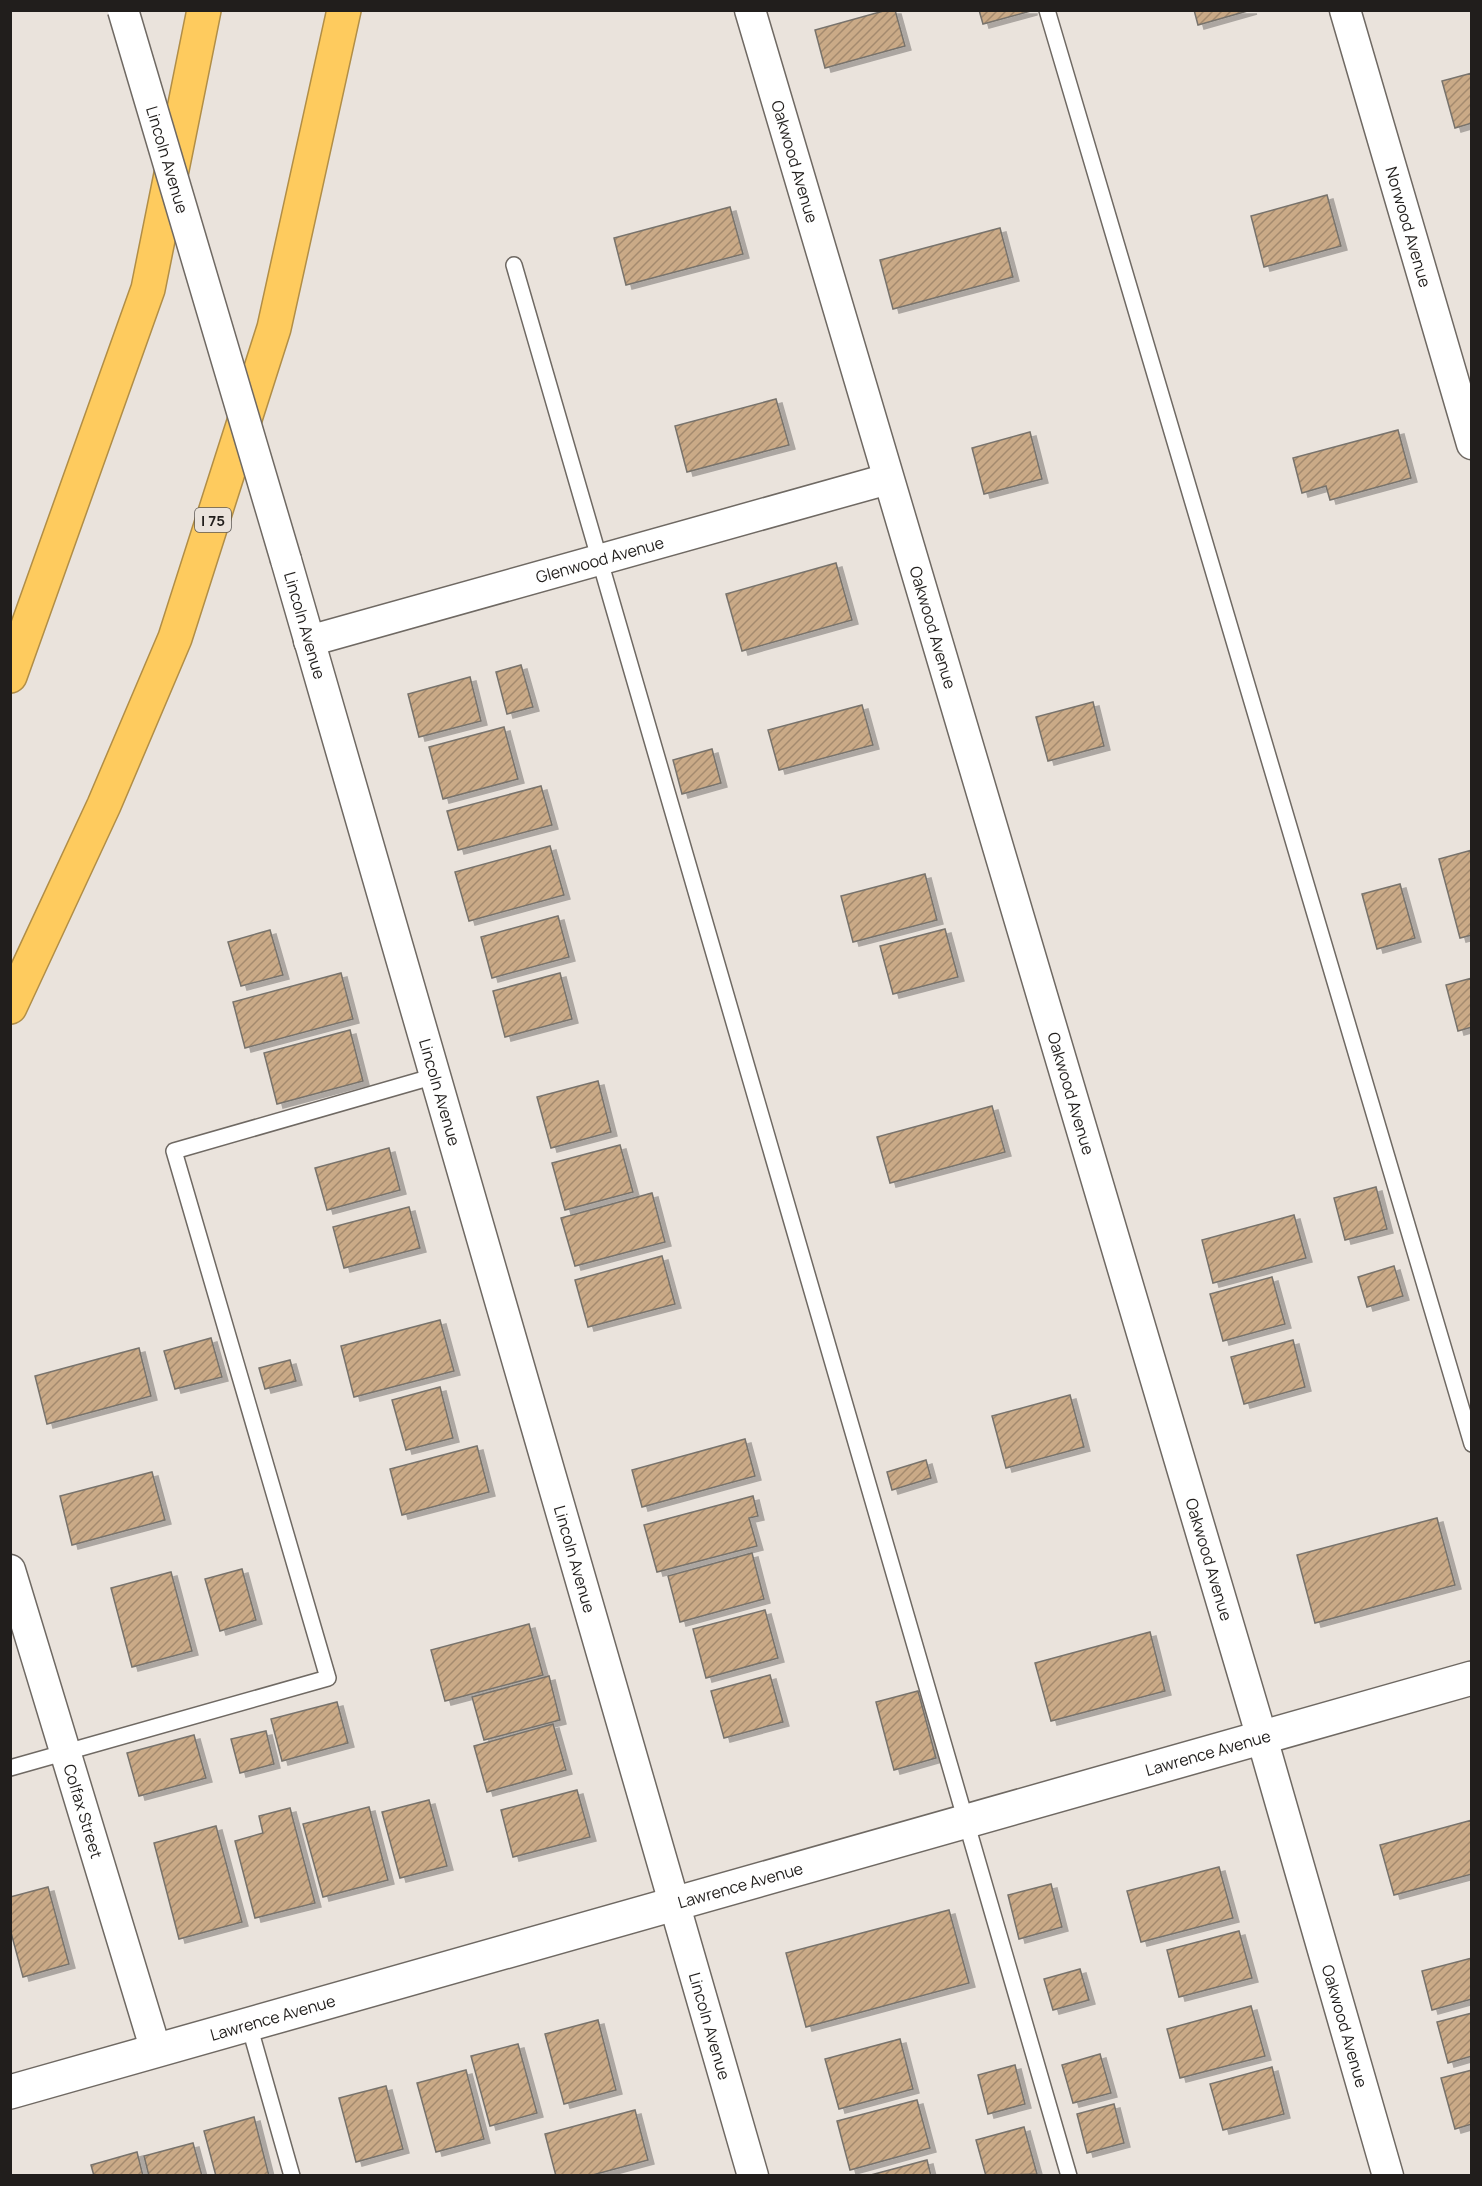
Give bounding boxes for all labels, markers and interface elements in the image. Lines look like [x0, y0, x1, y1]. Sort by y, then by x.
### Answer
street label: Oakwood Avenue [766, 98, 823, 225]
street label: Lincoln Avenue [141, 103, 194, 216]
street label: Norwood Avenue [1380, 164, 1437, 290]
road number: I 75 [195, 508, 231, 532]
street label: Glenwood Avenue [533, 531, 666, 588]
street label: Oakwood Avenue [904, 564, 962, 691]
street label: Lincoln Avenue [279, 569, 331, 682]
street label: Oakwood Avenue [1042, 1030, 1100, 1157]
street label: Lincoln Avenue [414, 1036, 466, 1148]
street label: Oakwood Avenue [1181, 1495, 1238, 1623]
street label: Lincoln Avenue [549, 1503, 601, 1615]
street label: Lawrence Avenue [1143, 1725, 1273, 1781]
street label: Colfax Street [58, 1761, 108, 1861]
street label: Lawrence Avenue [675, 1857, 805, 1913]
street label: Oakwood Avenue [1317, 1962, 1373, 2090]
street label: Lincoln Avenue [684, 1970, 736, 2082]
street label: Lawrence Avenue [208, 1989, 338, 2046]

